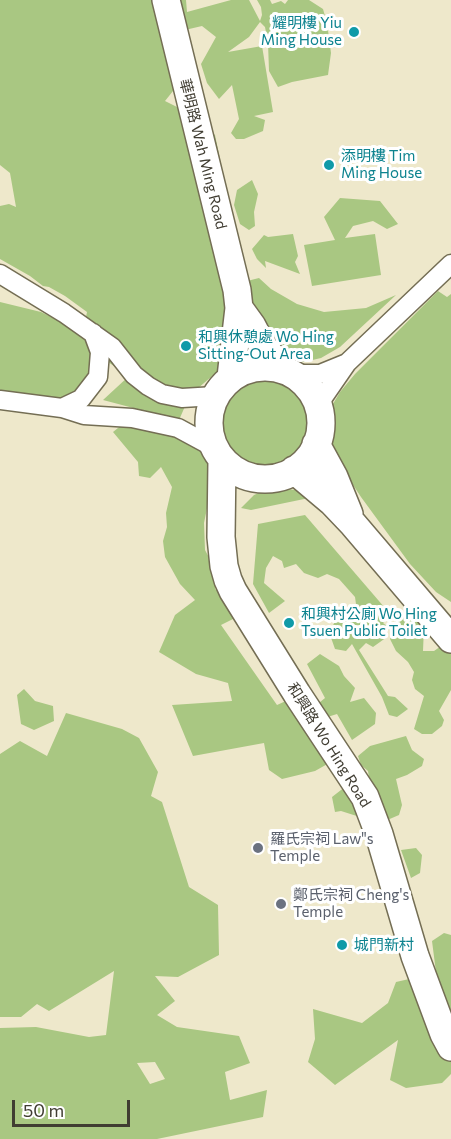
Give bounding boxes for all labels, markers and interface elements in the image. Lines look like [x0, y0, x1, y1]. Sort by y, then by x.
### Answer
place label: 耀明樓 Yiu Ming House [261, 14, 342, 49]
marker: 耀明樓 Yiu Ming House [347, 25, 361, 39]
street label: 華明路 Wah Ming Road [176, 77, 230, 231]
place label: 添明樓 Tim Ming House [341, 147, 422, 182]
marker: 添明樓 Tim Ming House [322, 158, 336, 172]
place label: 和興休憩處 Wo Hing Sitting-Out Area [198, 328, 334, 363]
marker: 和興休憩處 Wo Hing Sitting-Out Area [179, 339, 193, 353]
place label: 和興村公廁 Wo Hing Tsuen Public Toilet [301, 605, 437, 640]
marker: 和興村公廁 Wo Hing Tsuen Public Toilet [282, 616, 296, 630]
street label: 和興路 Wo Hing Road [283, 679, 375, 811]
place label: 羅氏宗祠 Law"s Temple [270, 830, 374, 865]
marker: 羅氏宗祠 Law"s Temple [251, 841, 265, 855]
place label: 鄭氏宗祠 Cheng's Temple [293, 886, 409, 921]
marker: 鄭氏宗祠 Cheng's Temple [274, 897, 288, 911]
place label: 城門新村 [354, 936, 414, 954]
marker: 城門新村 [335, 938, 349, 952]
scale bar [15, 1088, 134, 1126]
text: 50 m [23, 1099, 64, 1121]

